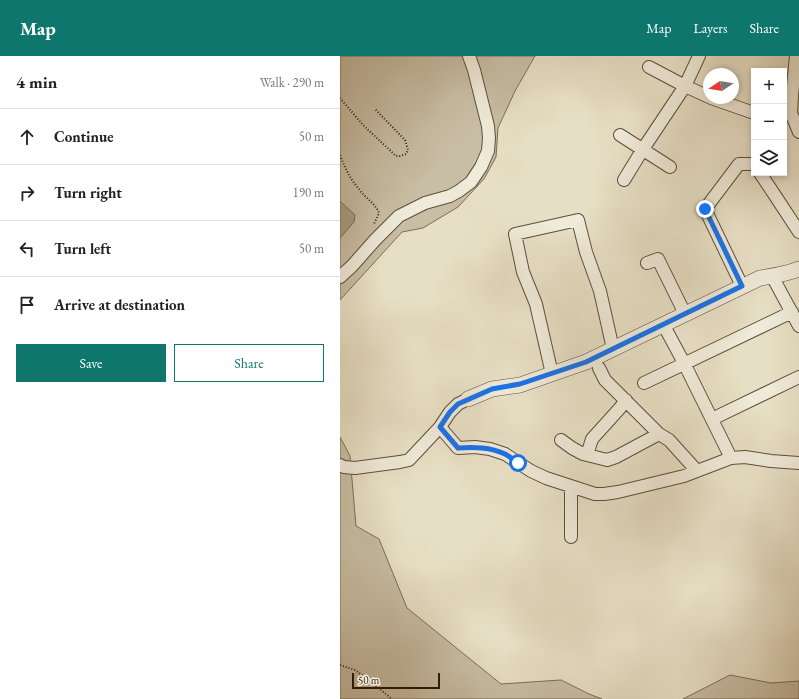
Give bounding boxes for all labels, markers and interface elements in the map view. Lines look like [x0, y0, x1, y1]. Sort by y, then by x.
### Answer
text: Map [20, 16, 56, 41]
text: Map [646, 19, 671, 37]
text: Layers [693, 19, 728, 37]
text: Share [750, 19, 779, 37]
north arrow [703, 68, 739, 104]
map controls [751, 68, 787, 176]
button: + [751, 68, 787, 104]
text: 4 min [16, 71, 57, 93]
text: Walk · 290 m [260, 74, 324, 91]
button: − [751, 104, 787, 140]
icon: ahead [16, 126, 38, 148]
text: Continue [54, 127, 114, 146]
text: 50 m [299, 128, 324, 145]
button: layers [751, 140, 787, 176]
icon: right [16, 182, 38, 204]
text: Turn right [54, 183, 122, 202]
text: 190 m [293, 184, 324, 201]
route end [696, 200, 714, 218]
icon: left [16, 238, 38, 260]
text: Turn left [54, 239, 111, 258]
text: 50 m [299, 240, 324, 257]
icon: arrive [16, 294, 38, 316]
text: Arrive at destination [54, 295, 185, 314]
button: Save [16, 344, 166, 382]
button: Share [174, 344, 324, 382]
route start [509, 454, 527, 472]
scale bar [352, 671, 440, 690]
text: 50 m [358, 673, 379, 687]

